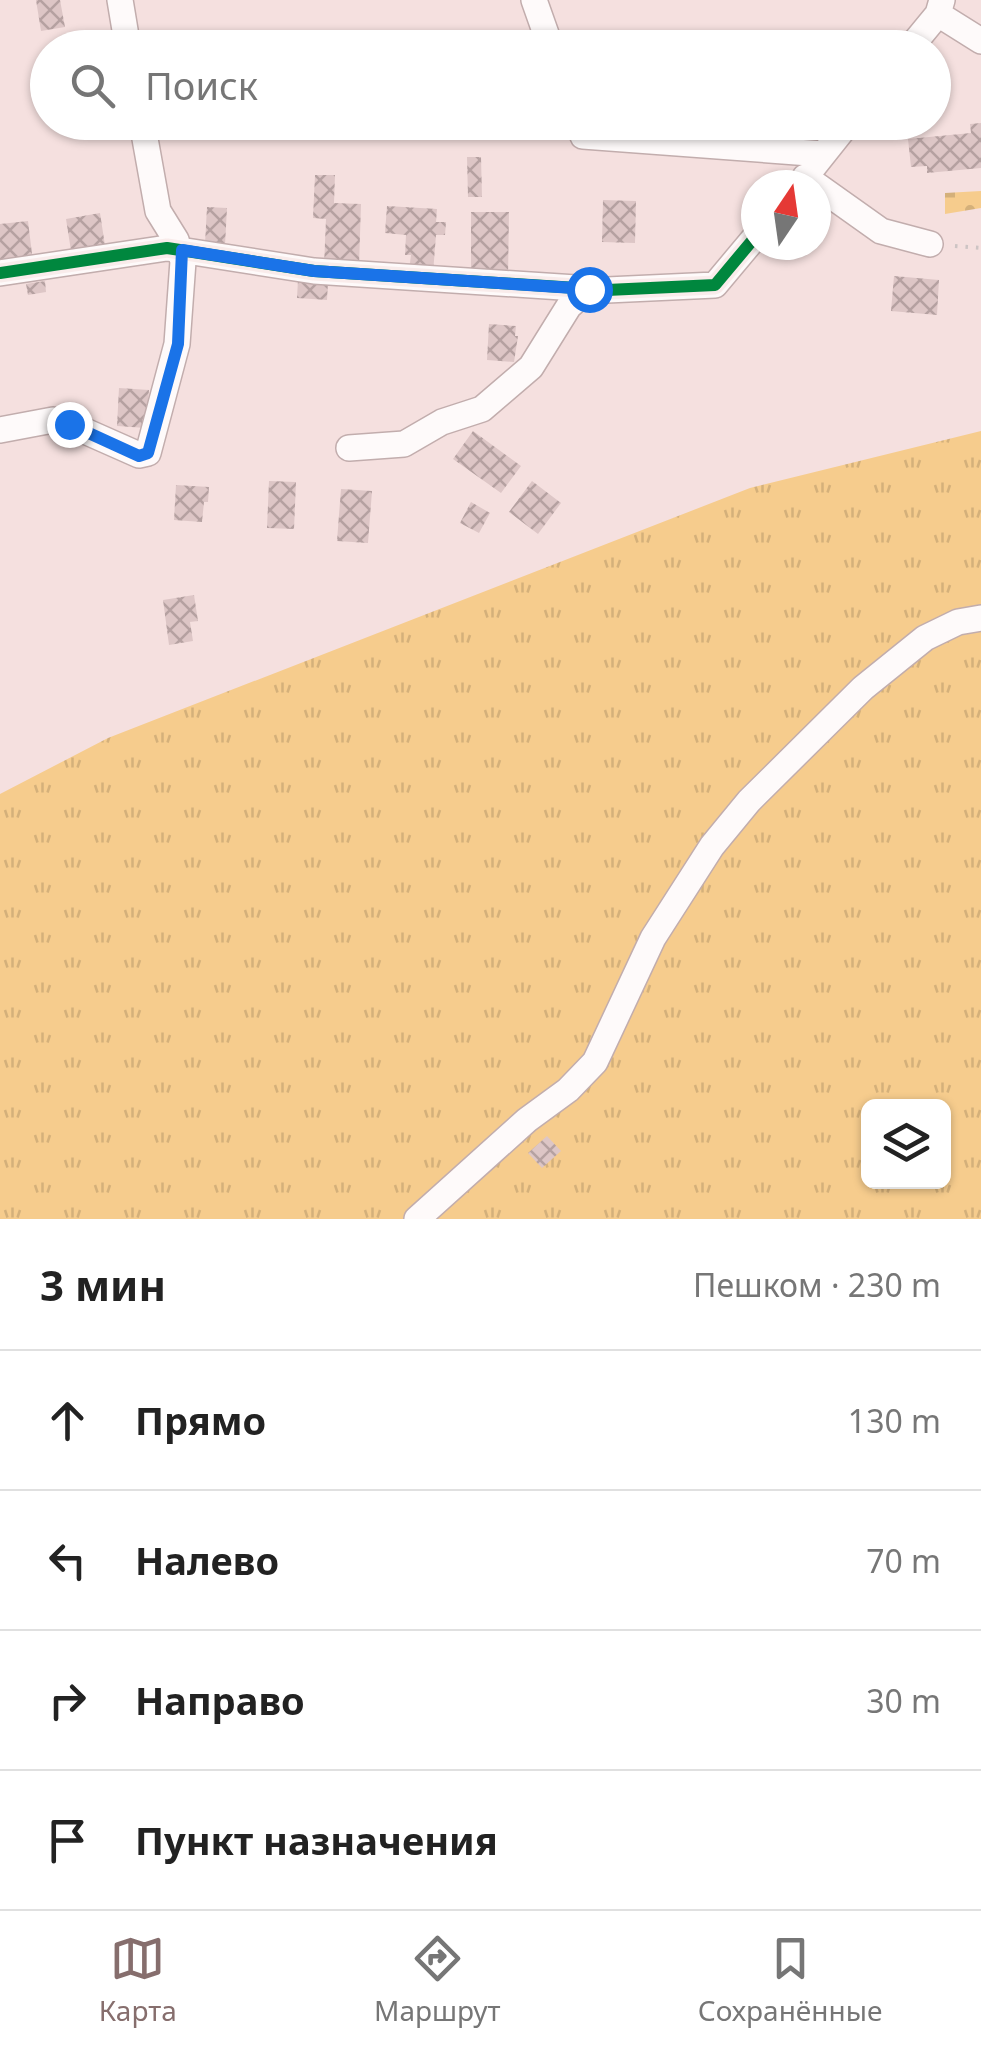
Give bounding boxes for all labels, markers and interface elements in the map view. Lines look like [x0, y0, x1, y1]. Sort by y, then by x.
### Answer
search box [30, 30, 951, 140]
icon: search [65, 58, 120, 113]
text: Поиск [145, 59, 258, 111]
north arrow [741, 170, 831, 260]
route start [567, 267, 613, 313]
route end [47, 402, 93, 448]
map controls [861, 1099, 951, 1189]
button: layers [861, 1099, 951, 1189]
text: 3 мин [40, 1256, 166, 1313]
text: Пешком · 230 m [693, 1263, 941, 1306]
icon: ahead [40, 1393, 95, 1448]
text: Прямо [135, 1394, 266, 1446]
text: 130 m [848, 1399, 941, 1442]
icon: left [40, 1533, 95, 1588]
text: Налево [135, 1534, 279, 1586]
text: 70 m [866, 1539, 941, 1582]
icon: right [40, 1673, 95, 1728]
text: Направо [135, 1674, 305, 1726]
text: 30 m [866, 1679, 941, 1722]
icon: arrive [40, 1813, 95, 1868]
text: Пункт назначения [135, 1814, 498, 1866]
tab: Карта [99, 1931, 177, 2029]
tab: Маршрут [374, 1931, 501, 2029]
tab: Сохранённые [698, 1931, 882, 2029]

